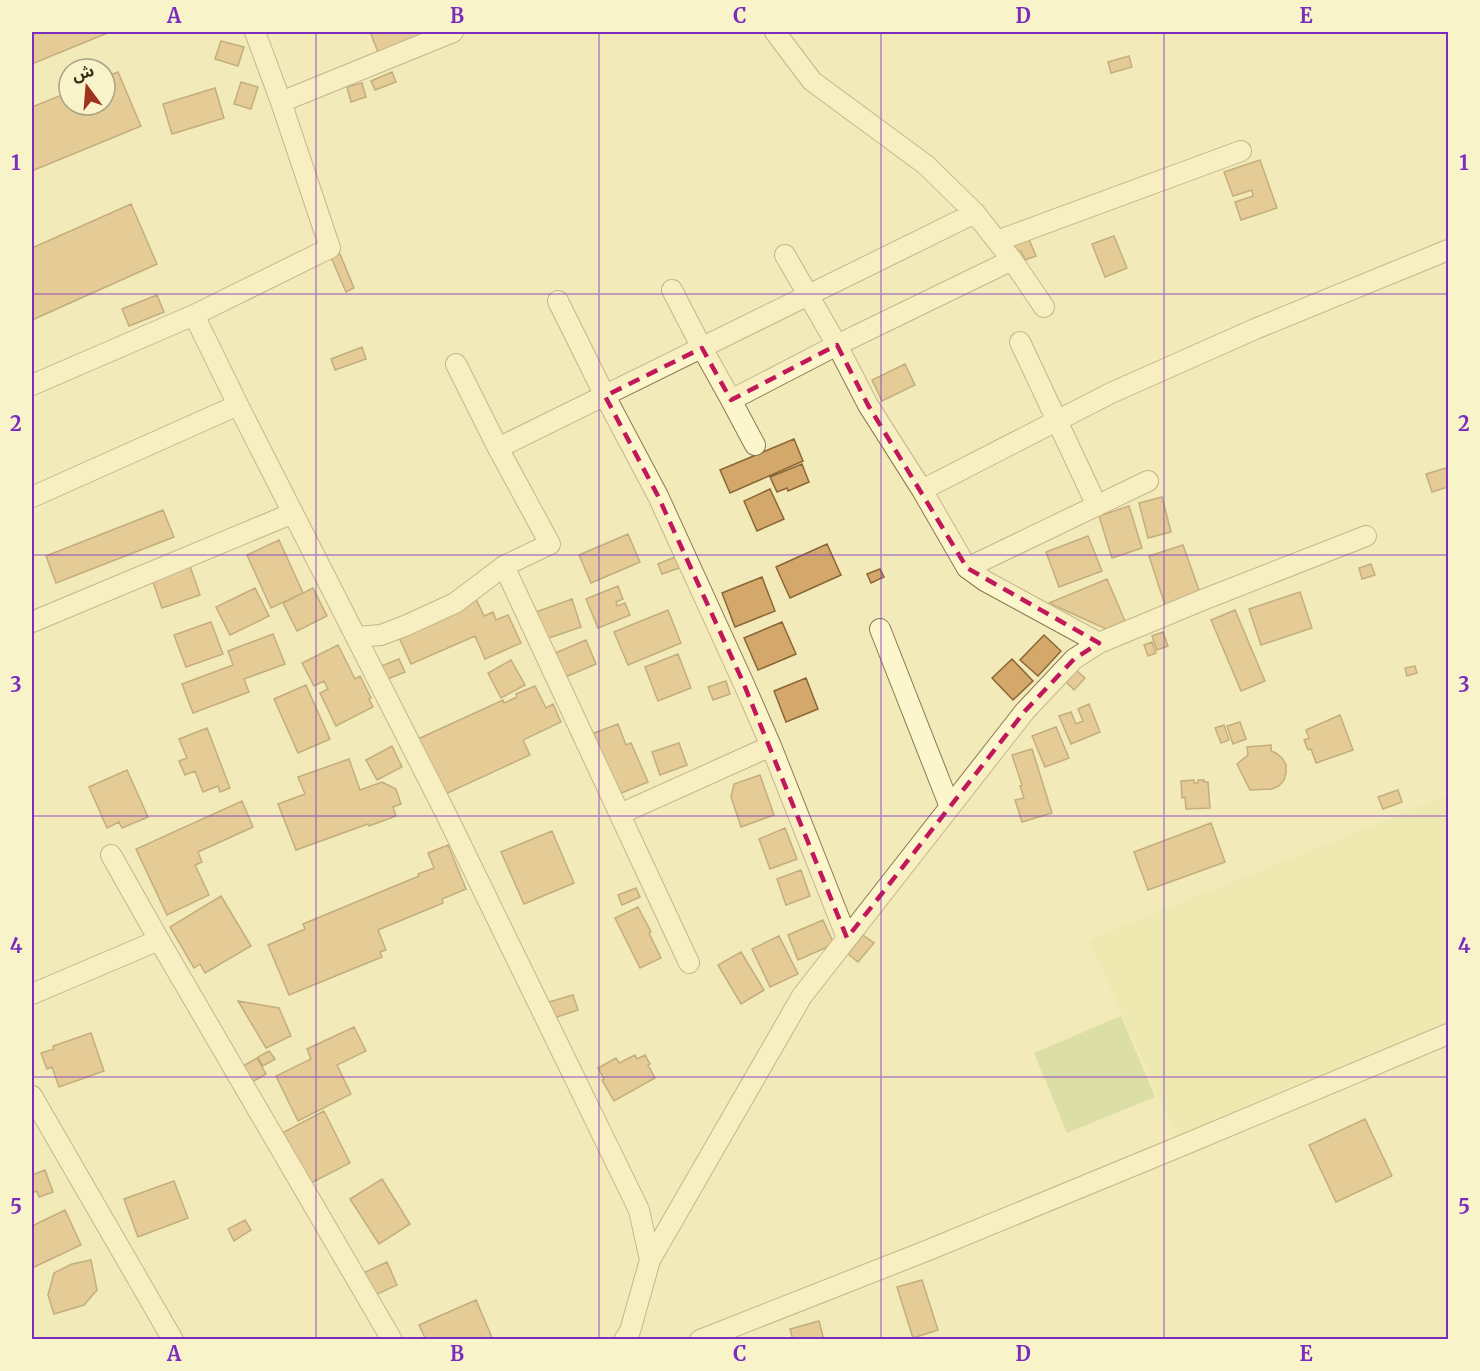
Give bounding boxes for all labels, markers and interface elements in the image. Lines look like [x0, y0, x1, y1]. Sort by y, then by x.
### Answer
text: A [166, 3, 182, 28]
text: B [450, 3, 464, 28]
text: C [733, 3, 747, 28]
text: D [1015, 3, 1031, 28]
text: E [1299, 3, 1313, 28]
north arrow [57, 57, 117, 117]
text: ش [70, 60, 96, 85]
text: 1 [11, 150, 21, 175]
text: 1 [1459, 150, 1469, 175]
text: 2 [10, 411, 22, 436]
text: 2 [1458, 411, 1470, 436]
text: 3 [10, 672, 22, 697]
text: 3 [1458, 672, 1470, 697]
text: 4 [10, 933, 23, 958]
text: 4 [1458, 933, 1471, 958]
text: 5 [10, 1194, 22, 1219]
text: 5 [1458, 1194, 1470, 1219]
text: A [166, 1341, 182, 1366]
text: B [450, 1341, 464, 1366]
text: C [733, 1341, 747, 1366]
text: D [1015, 1341, 1031, 1366]
text: E [1299, 1341, 1313, 1366]

